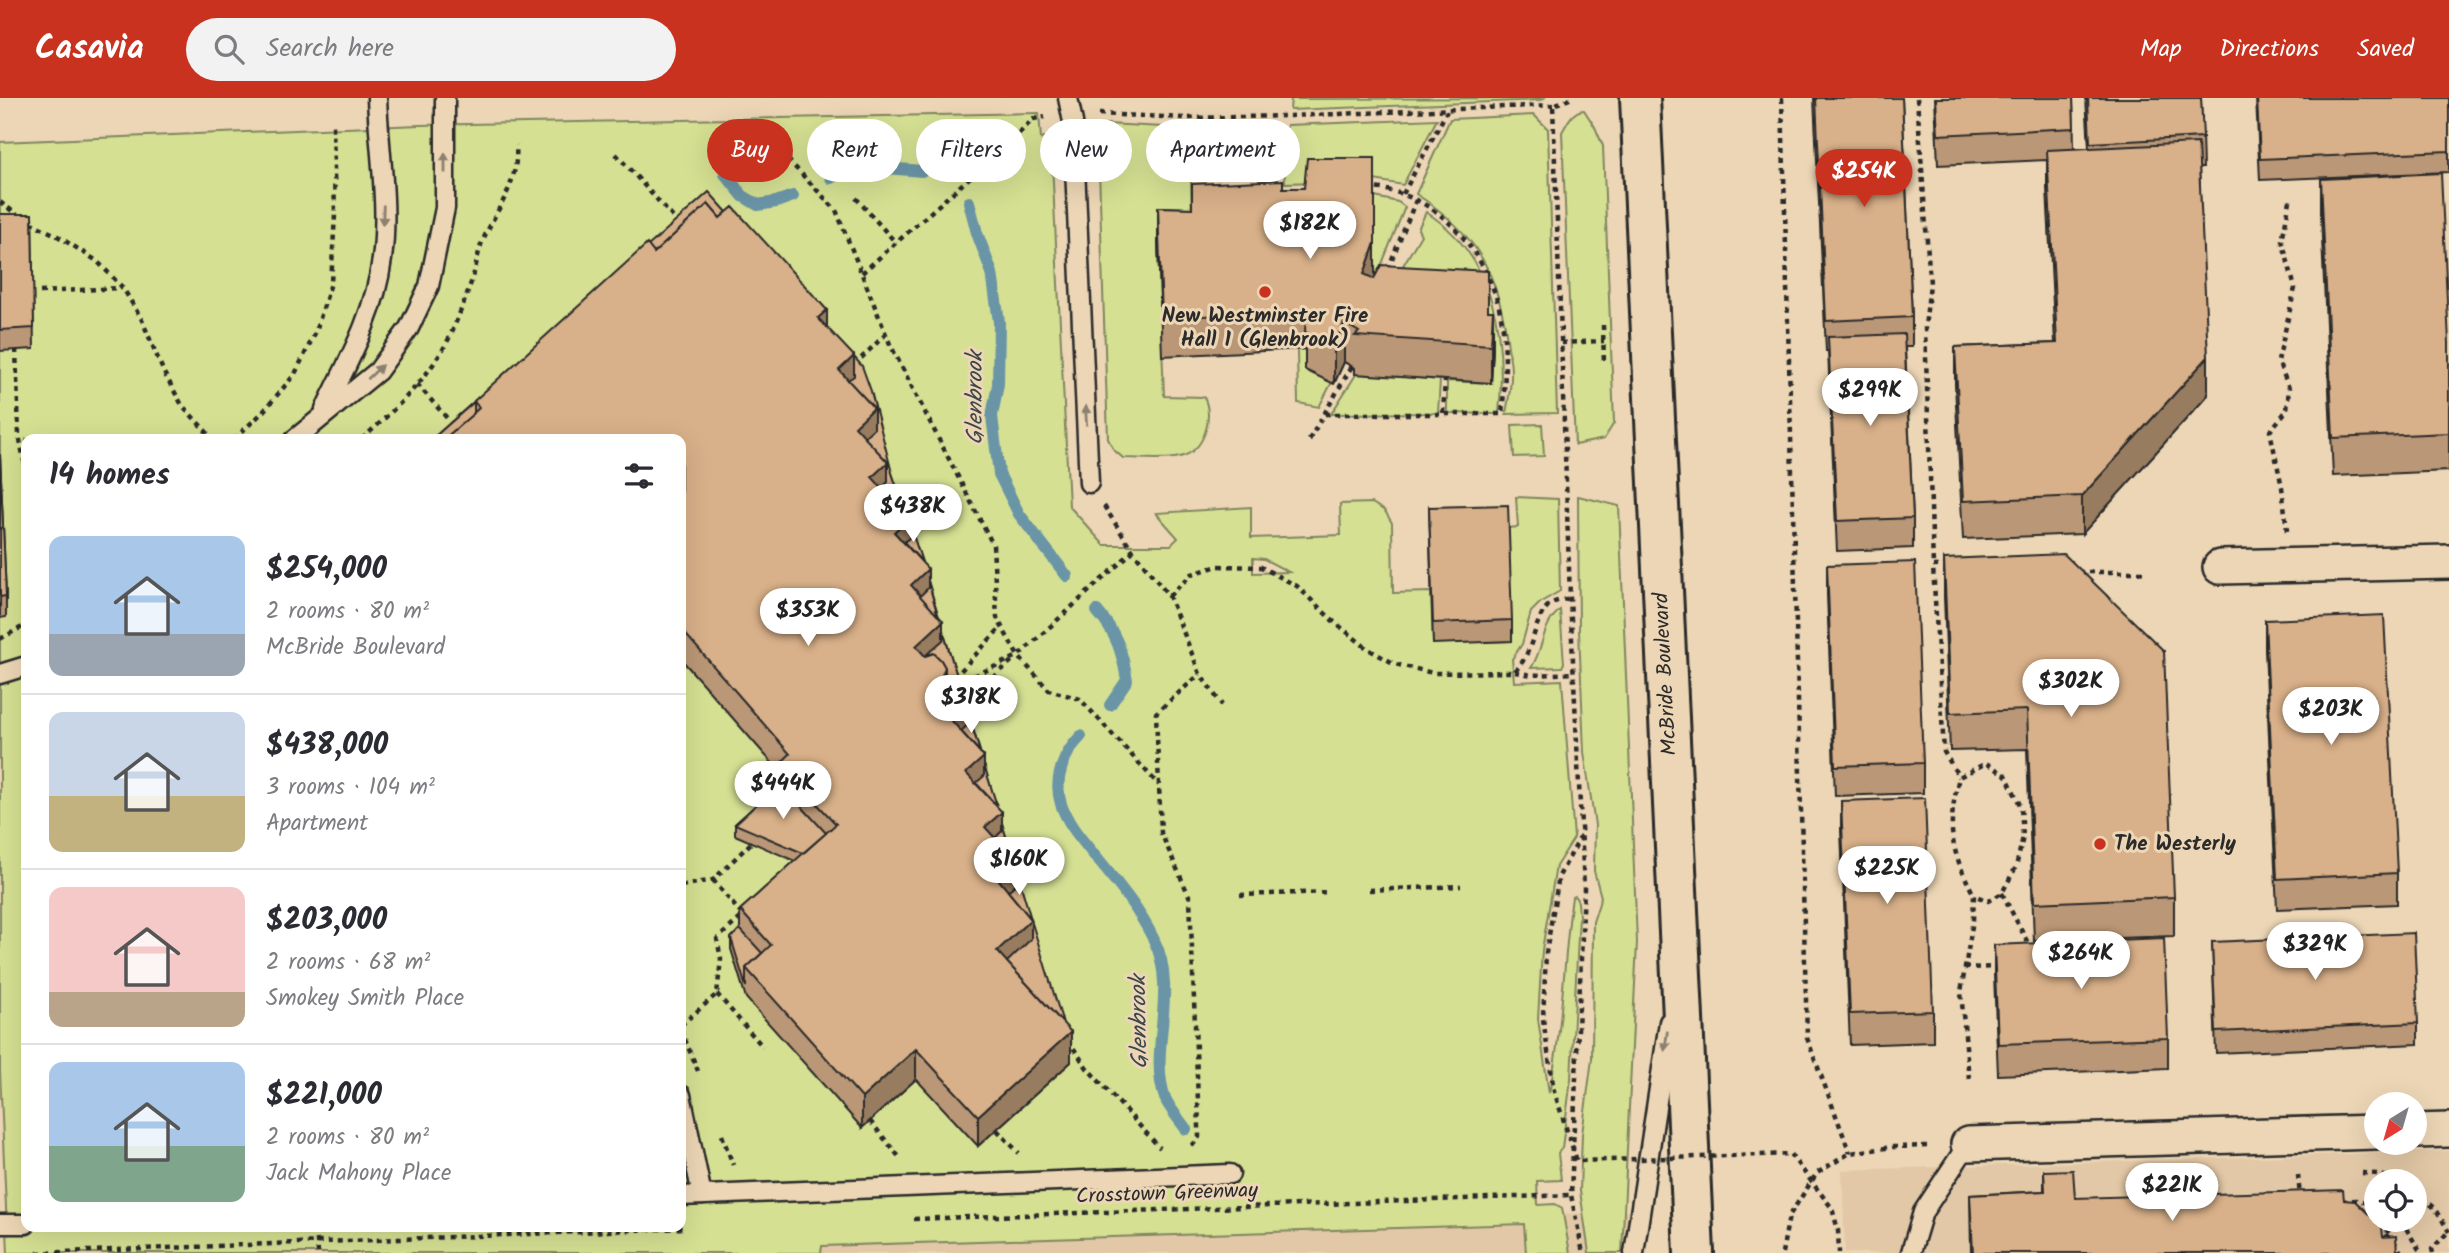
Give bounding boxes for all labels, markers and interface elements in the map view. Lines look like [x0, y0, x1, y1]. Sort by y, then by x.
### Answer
search box [186, 18, 676, 81]
text: Casavia [35, 23, 144, 76]
text: Search here [266, 28, 394, 70]
icon: search [210, 30, 248, 68]
text: Map [2140, 30, 2182, 69]
text: Directions [2220, 30, 2319, 69]
text: Saved [2357, 30, 2414, 69]
chip: Buy [707, 119, 793, 182]
chip: Rent [807, 119, 902, 182]
chip: Filters [916, 119, 1026, 182]
chip: New [1040, 119, 1132, 182]
chip: Apartment [1146, 119, 1300, 182]
pin: $254K [1815, 150, 1913, 209]
one-way arrow [439, 151, 451, 173]
text: $254K [1831, 154, 1897, 190]
pin: $182K [1261, 202, 1359, 261]
one-way arrow [378, 204, 389, 226]
text: $182K [1279, 206, 1341, 242]
marker: New Westminster Fire Hall 1 (Glenbrook) [1257, 284, 1273, 300]
place label: New Westminster Fire Hall 1 (Glenbrook) [1162, 300, 1368, 357]
water label: Glenbrook [958, 348, 994, 445]
one-way arrow [366, 364, 383, 380]
pin: $299K [1821, 368, 1919, 428]
text: $299K [1838, 373, 1902, 409]
one-way arrow [1081, 404, 1092, 426]
text: 14 homes [49, 452, 170, 500]
icon: filters [620, 457, 658, 495]
pin: $438K [864, 484, 962, 544]
text: $438K [880, 489, 946, 525]
text: $254,000 [266, 546, 387, 594]
icon: home [105, 564, 189, 648]
pin: $353K [759, 588, 857, 648]
street label: McBride Boulevard [1645, 591, 1687, 756]
text: $353K [776, 593, 840, 629]
text: 2 rooms · 80 m² [266, 594, 429, 630]
text: McBride Boulevard [266, 630, 445, 666]
pin: $302K [2022, 660, 2120, 719]
text: $302K [2038, 664, 2104, 700]
pin: $318K [922, 676, 1020, 735]
text: $318K [941, 680, 1001, 716]
pin: $203K [2282, 688, 2380, 747]
text: $203K [2298, 692, 2364, 728]
text: $438,000 [266, 722, 388, 770]
icon: home [105, 740, 189, 824]
pin: $444K [734, 762, 832, 821]
text: $444K [750, 766, 816, 802]
text: 3 rooms · 104 m² [266, 770, 435, 806]
text: Apartment [266, 806, 368, 842]
place label: The Westerly [2114, 828, 2236, 861]
marker: The Westerly [2092, 836, 2108, 852]
pin: $160K [970, 838, 1068, 897]
text: $160K [990, 842, 1048, 878]
pin: $225K [1838, 846, 1936, 906]
text: $225K [1854, 851, 1920, 887]
text: $203,000 [266, 897, 387, 945]
icon: home [105, 915, 189, 999]
pin: $329K [2266, 922, 2364, 982]
text: $329K [2282, 927, 2348, 963]
pin: $264K [2032, 932, 2130, 991]
text: $264K [2048, 936, 2114, 972]
text: 2 rooms · 68 m² [266, 945, 430, 981]
water label: Glenbrook [1121, 972, 1159, 1069]
text: Smokey Smith Place [266, 981, 464, 1017]
one-way arrow [1660, 1030, 1671, 1052]
text: $221,000 [266, 1072, 382, 1120]
icon: home [105, 1090, 189, 1174]
north arrow [2364, 1092, 2427, 1155]
map controls [2364, 1092, 2427, 1232]
text: 2 rooms · 80 m² [266, 1120, 429, 1156]
text: Jack Mahony Place [266, 1156, 451, 1192]
pin: $221K [2123, 1164, 2221, 1223]
text: $221K [2141, 1168, 2203, 1204]
button: locate [2364, 1169, 2427, 1232]
street label: Crosstown Greenway [1075, 1174, 1259, 1214]

